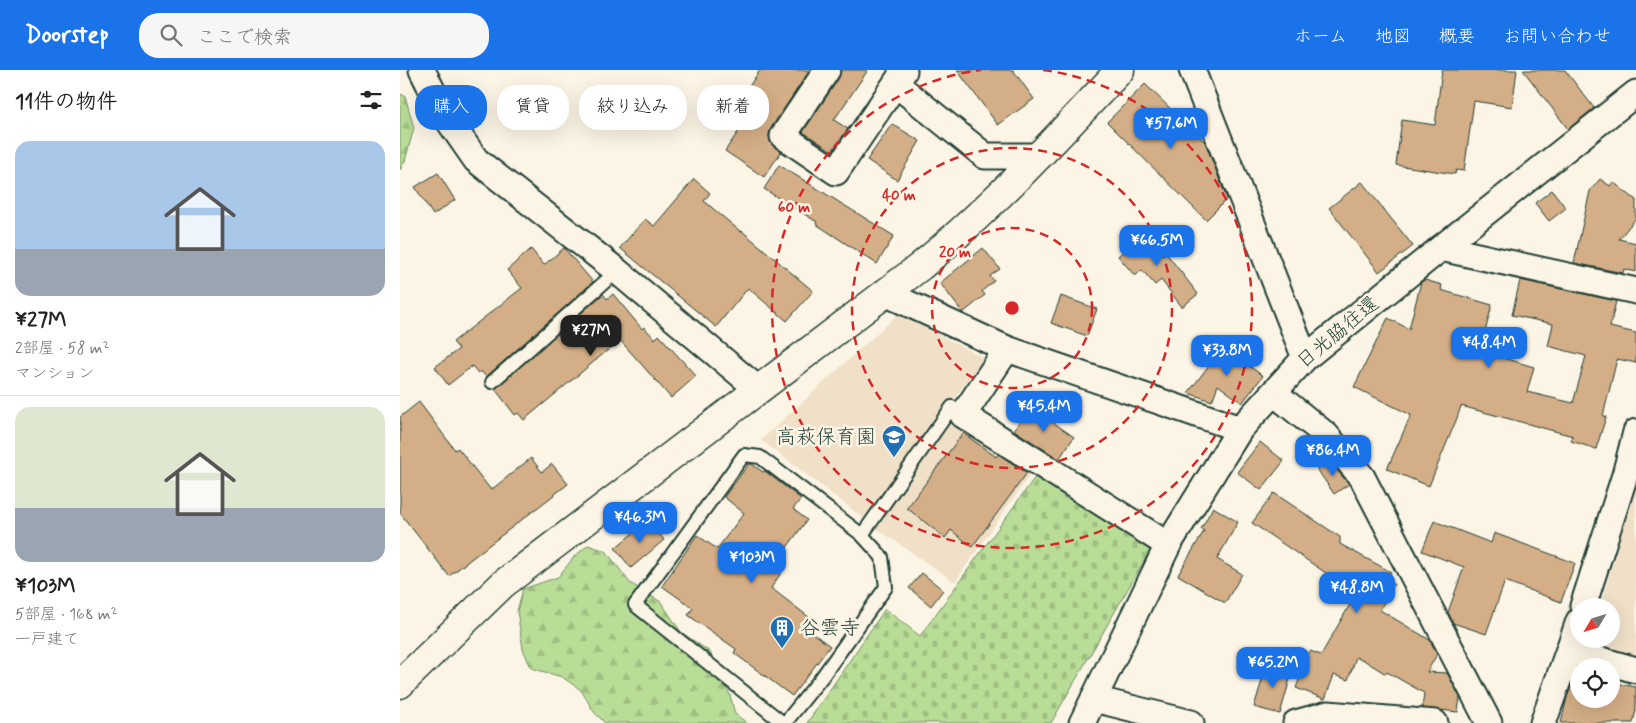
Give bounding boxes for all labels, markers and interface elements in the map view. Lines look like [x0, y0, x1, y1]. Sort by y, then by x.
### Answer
search box [139, 13, 489, 58]
text: Doorstep [25, 20, 109, 51]
icon: search [157, 21, 185, 49]
text: ここで検索 [197, 25, 292, 50]
text: ホーム [1294, 25, 1347, 49]
text: 地図 [1375, 25, 1411, 49]
text: 概要 [1439, 25, 1475, 49]
text: お問い合わせ [1503, 25, 1611, 49]
chip: 購入 [415, 85, 487, 130]
chip: 賃貸 [497, 85, 569, 130]
chip: 絞り込み [579, 85, 687, 130]
chip: 新着 [697, 85, 769, 130]
icon: filters [357, 86, 385, 114]
text: 11件の物件 [15, 88, 117, 116]
pin: ¥57.6M [1130, 108, 1212, 150]
text: ¥57.6M [1145, 113, 1197, 134]
icon: home [155, 174, 245, 264]
text: 40 m [882, 186, 916, 206]
text: 60 m [778, 198, 810, 218]
pin: ¥66.5M [1116, 224, 1198, 267]
text: ¥66.5M [1130, 230, 1184, 251]
text: 20 m [939, 243, 971, 263]
street label: 日光脇往還 [1291, 291, 1385, 375]
centre of rings [1003, 299, 1021, 317]
text: ¥27M [15, 306, 66, 334]
pin: ¥27M [561, 314, 621, 357]
text: ¥27M [571, 320, 611, 341]
pin: ¥48.4M [1448, 326, 1530, 369]
text: ¥48.4M [1462, 332, 1516, 353]
pin: ¥33.8M [1186, 334, 1268, 377]
text: 2部屋 · 58 m² [15, 338, 110, 359]
text: ¥33.8M [1202, 340, 1252, 361]
text: マンション [15, 363, 94, 384]
pin: ¥45.4M [1003, 390, 1085, 433]
text: ¥45.4M [1017, 396, 1071, 417]
place label: 高萩保育園 [776, 424, 876, 451]
school or university icon: 高萩保育園 [881, 424, 907, 458]
pin: ¥86.4M [1292, 434, 1374, 477]
icon: home [155, 439, 245, 529]
text: ¥86.4M [1306, 440, 1360, 461]
pin: ¥46.3M [599, 502, 681, 544]
text: ¥46.3M [614, 507, 666, 528]
pin: ¥103M [717, 542, 787, 584]
text: ¥103M [729, 547, 775, 568]
text: ¥103M [15, 572, 76, 600]
pin: ¥48.8M [1316, 572, 1398, 614]
text: ¥48.8M [1330, 577, 1384, 598]
north arrow [1570, 598, 1620, 648]
map controls [1570, 598, 1620, 708]
text: 5部屋 · 168 m² [15, 604, 118, 625]
building icon: 谷雲寺 [769, 615, 795, 649]
place label: 谷雲寺 [800, 615, 860, 642]
text: 一戸建て [15, 629, 79, 650]
pin: ¥65.2M [1232, 646, 1314, 689]
text: ¥65.2M [1247, 652, 1299, 673]
button: locate [1570, 658, 1620, 708]

